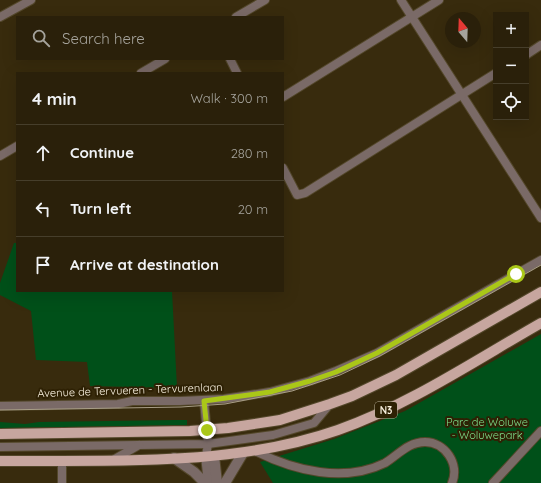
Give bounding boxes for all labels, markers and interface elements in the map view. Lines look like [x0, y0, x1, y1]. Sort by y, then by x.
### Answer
north arrow [445, 12, 481, 48]
map controls [493, 12, 529, 120]
button: + [493, 12, 529, 48]
search box [16, 16, 284, 60]
icon: search [30, 27, 52, 49]
text: Search here [62, 29, 145, 48]
button: − [493, 48, 529, 84]
button: locate [493, 84, 529, 120]
text: 4 min [32, 88, 77, 109]
text: Walk · 300 m [190, 90, 268, 106]
icon: ahead [32, 142, 54, 164]
text: Continue [70, 143, 134, 162]
text: 280 m [231, 145, 268, 161]
icon: left [32, 198, 54, 220]
text: Turn left [70, 199, 132, 218]
text: 20 m [238, 201, 268, 217]
icon: arrive [32, 254, 54, 276]
text: Arrive at destination [70, 255, 219, 274]
route start [507, 265, 525, 283]
street label: Avenue de Tervueren - Tervurenlaan [37, 380, 223, 400]
road number: N3 [375, 402, 397, 418]
park label: Parc de Woluwe - Woluwepark [446, 415, 528, 442]
route end [198, 421, 216, 439]

